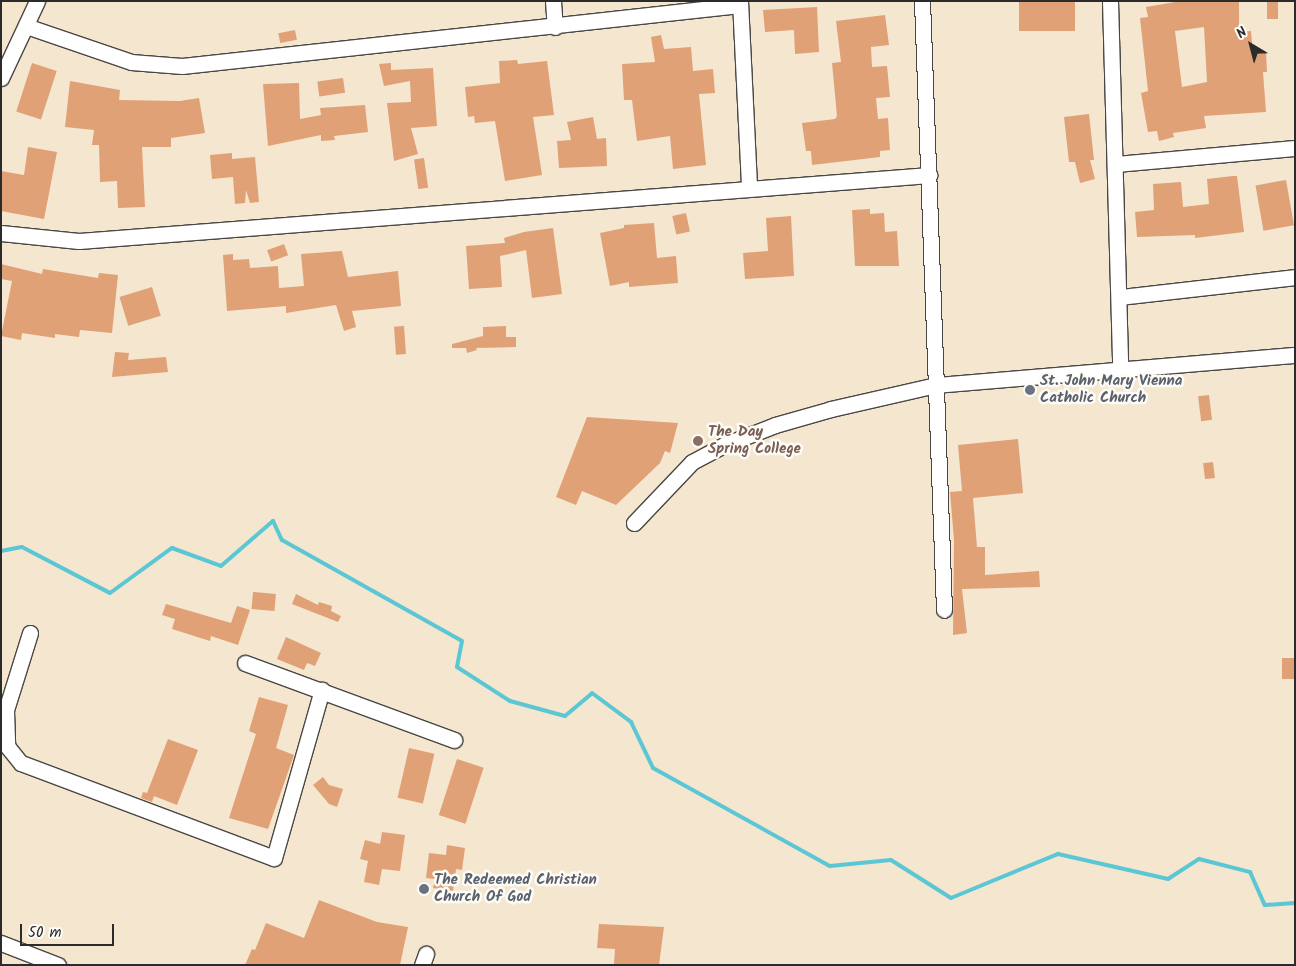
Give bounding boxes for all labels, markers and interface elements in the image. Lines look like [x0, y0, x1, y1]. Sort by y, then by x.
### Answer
north arrow [1226, 20, 1276, 70]
text: N [1232, 22, 1252, 44]
place label: St. John Mary Vienna Catholic Church [1040, 372, 1182, 407]
marker: St. John Mary Vienna Catholic Church [1024, 384, 1036, 396]
place label: The Day Spring College [708, 423, 801, 458]
marker: The Day Spring College [692, 435, 704, 447]
place label: The Redeemed Christian Church Of God [434, 871, 597, 906]
marker: The Redeemed Christian Church Of God [418, 883, 430, 895]
scale bar [22, 914, 116, 946]
text: 50 m [28, 921, 62, 945]

